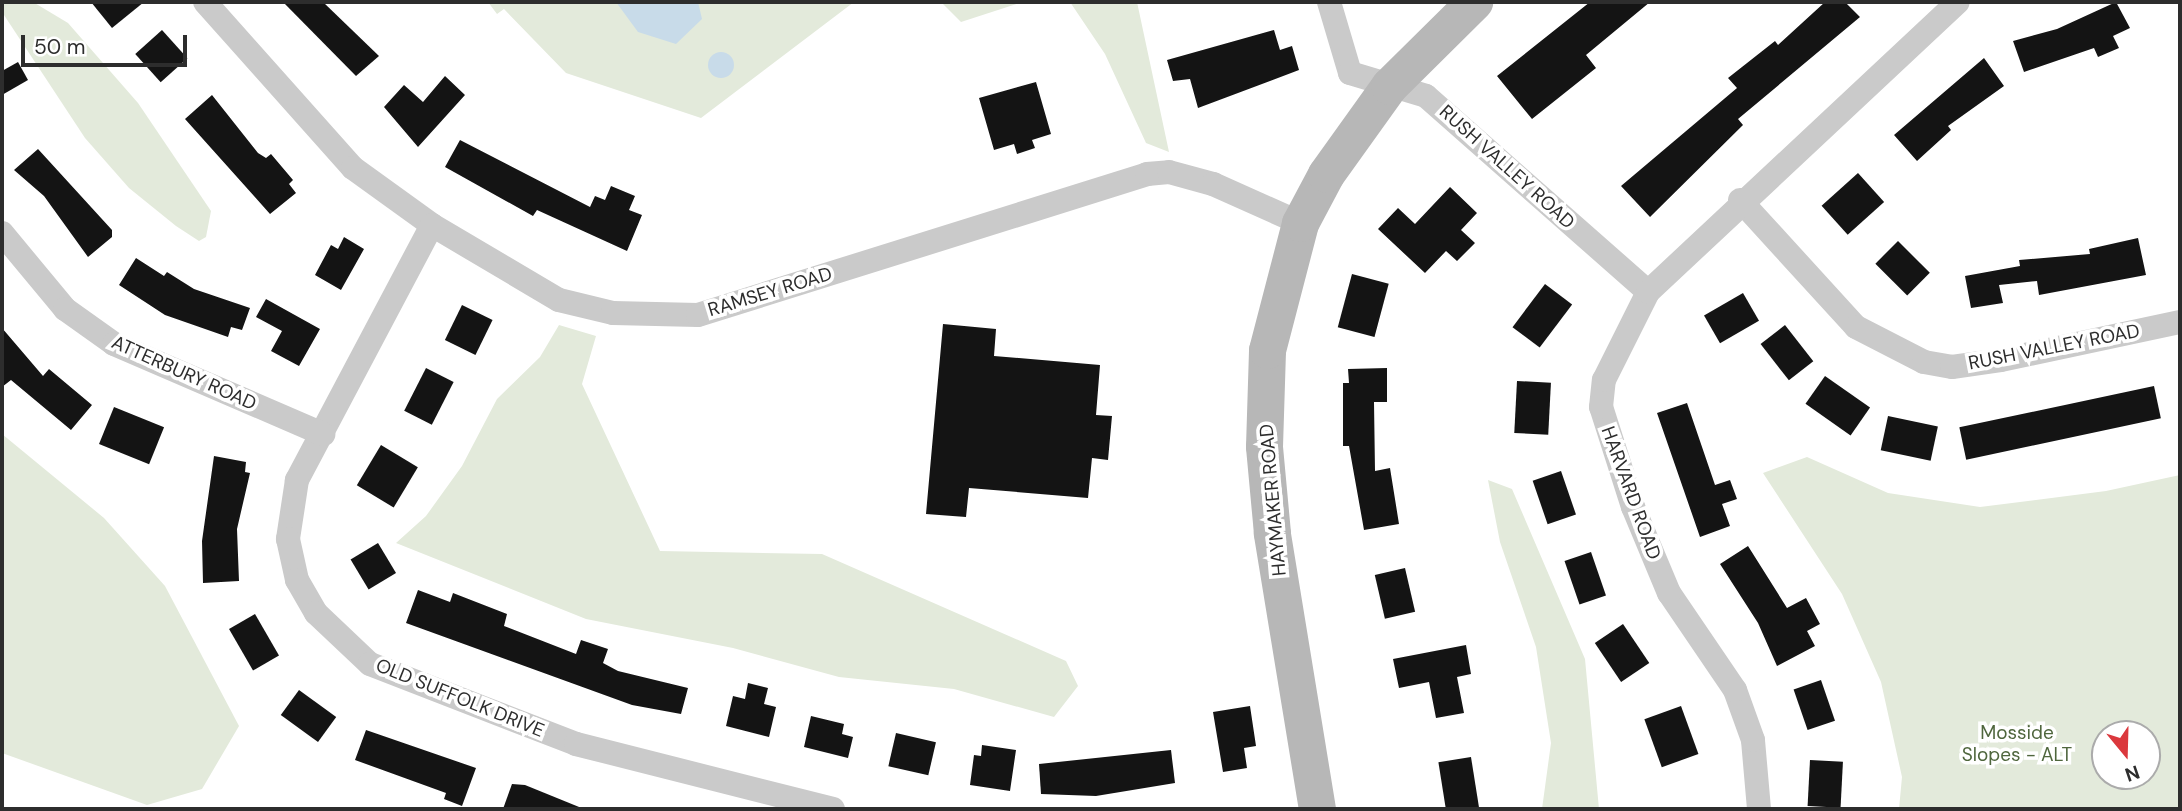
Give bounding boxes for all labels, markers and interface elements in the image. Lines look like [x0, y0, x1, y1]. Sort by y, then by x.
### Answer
scale bar [24, 21, 191, 65]
text: 50 m [34, 33, 85, 61]
street label: RUSH VALLEY ROAD [1435, 100, 1579, 234]
street label: RAMSEY ROAD [705, 262, 835, 322]
street label: RUSH VALLEY ROAD [1967, 319, 2141, 375]
street label: ATTERBURY ROAD [108, 331, 260, 415]
street label: HAYMAKER ROAD [1255, 423, 1291, 577]
street label: HARVARD ROAD [1596, 423, 1666, 563]
street label: OLD SUFFOLK DRIVE [372, 654, 548, 742]
north arrow [2091, 720, 2161, 790]
park label: Mosside Slopes - ALT [1962, 722, 2072, 766]
text: N [2122, 759, 2143, 788]

